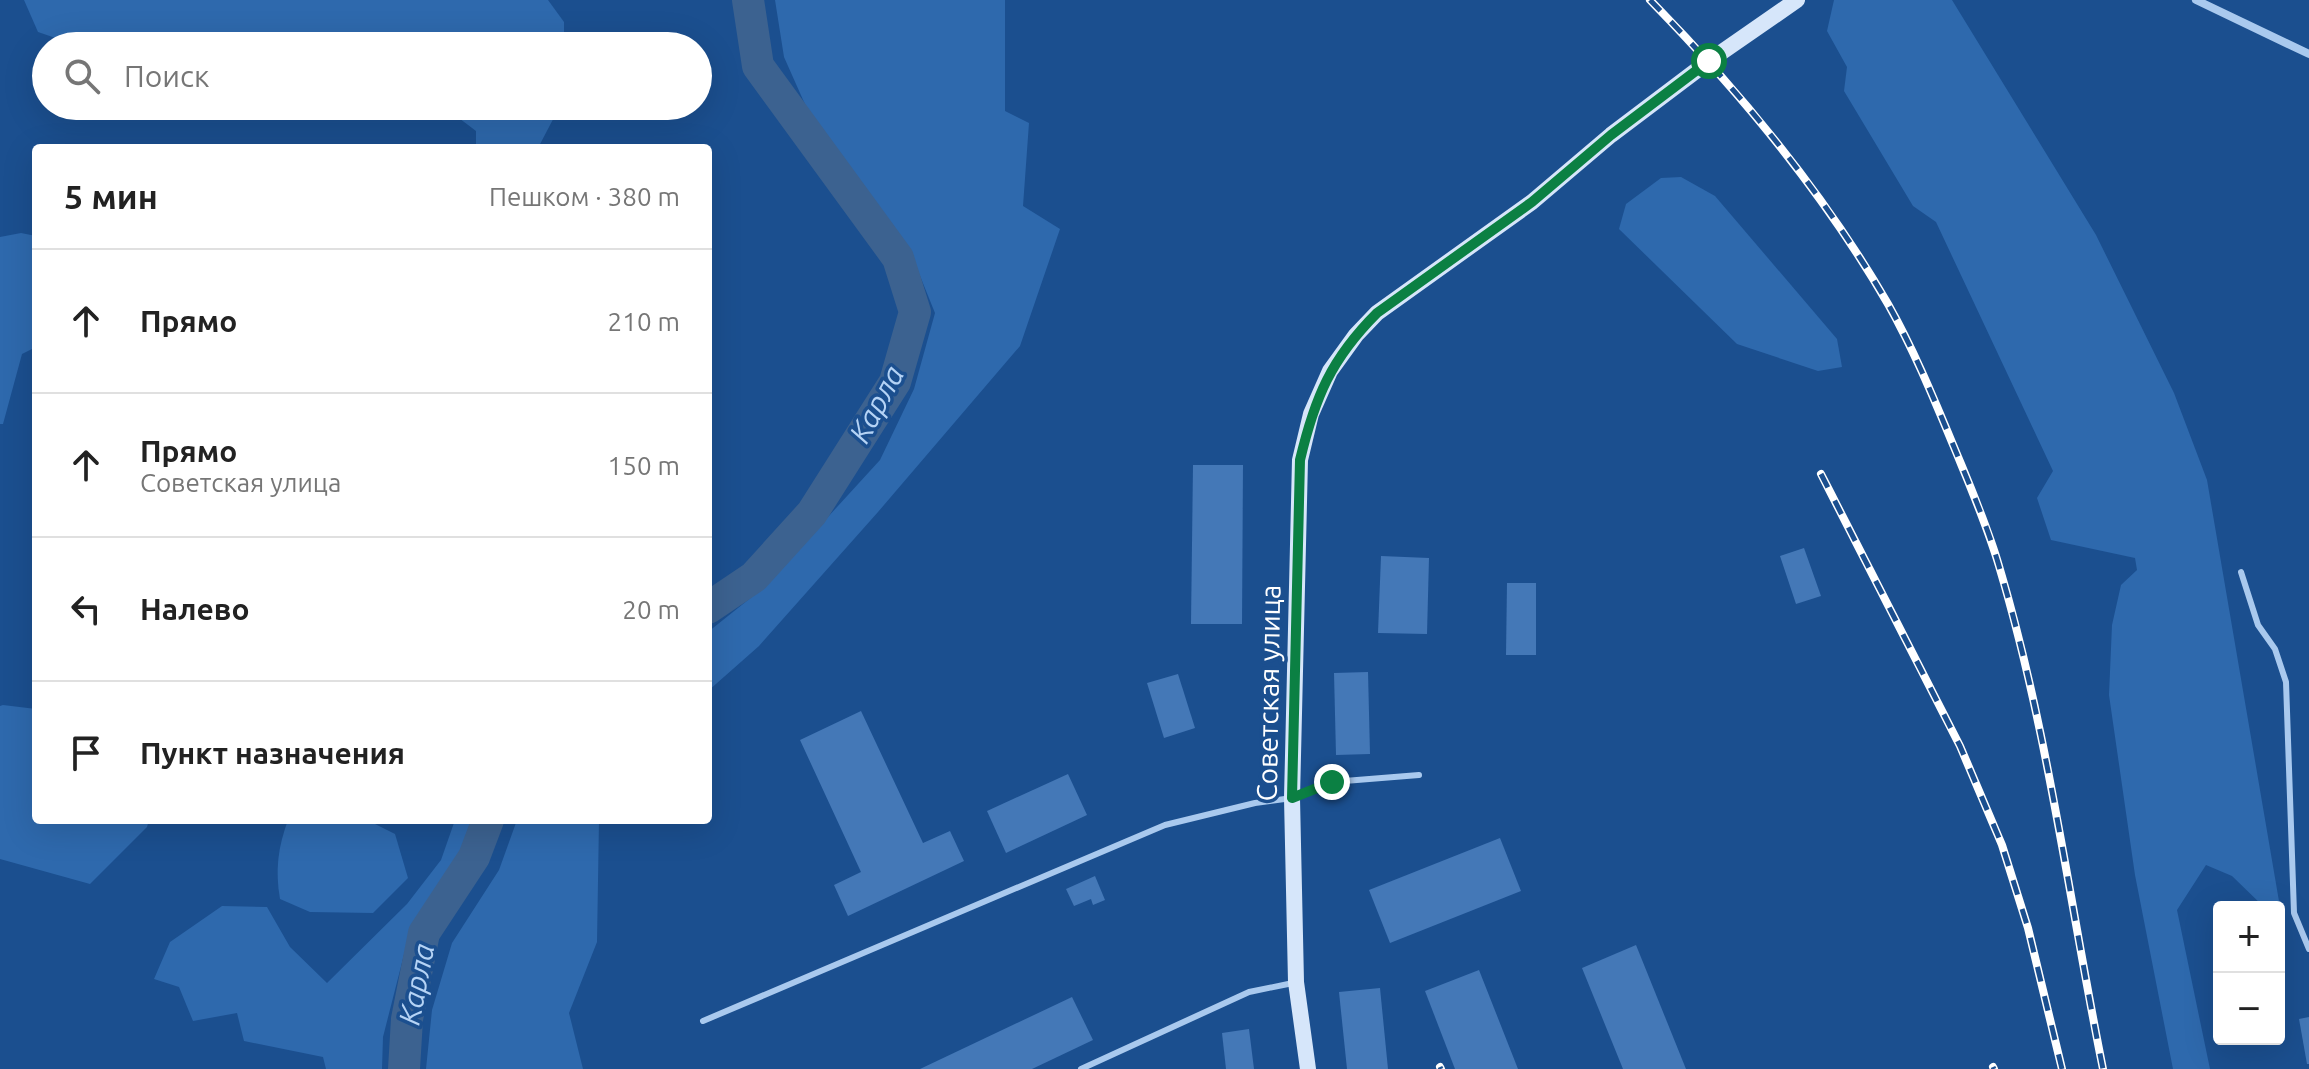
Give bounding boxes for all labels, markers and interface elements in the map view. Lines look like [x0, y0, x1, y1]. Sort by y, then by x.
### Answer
search box [32, 32, 712, 120]
route start [1691, 43, 1727, 79]
icon: search [60, 54, 104, 98]
text: Поиск [124, 59, 209, 93]
text: 5 мин [64, 177, 158, 215]
text: Пешком · 380 m [489, 182, 680, 211]
icon: ahead [64, 299, 108, 343]
text: Прямо [140, 304, 237, 338]
text: 210 m [608, 307, 680, 336]
water label: Карла [842, 360, 910, 448]
text: Прямо [140, 434, 237, 468]
icon: ahead [64, 443, 108, 487]
text: 150 m [608, 451, 680, 480]
text: Советская улица [140, 468, 341, 497]
street label: Советская улица [1251, 584, 1285, 802]
icon: left [64, 587, 108, 631]
text: Налево [140, 592, 250, 626]
text: 20 m [622, 595, 680, 624]
icon: arrive [64, 731, 108, 775]
text: Пункт назначения [140, 736, 405, 770]
route end [1314, 764, 1350, 800]
map controls [2213, 901, 2285, 1045]
button: + [2213, 901, 2285, 973]
water label: Карла [391, 940, 441, 1028]
button: − [2213, 973, 2285, 1045]

